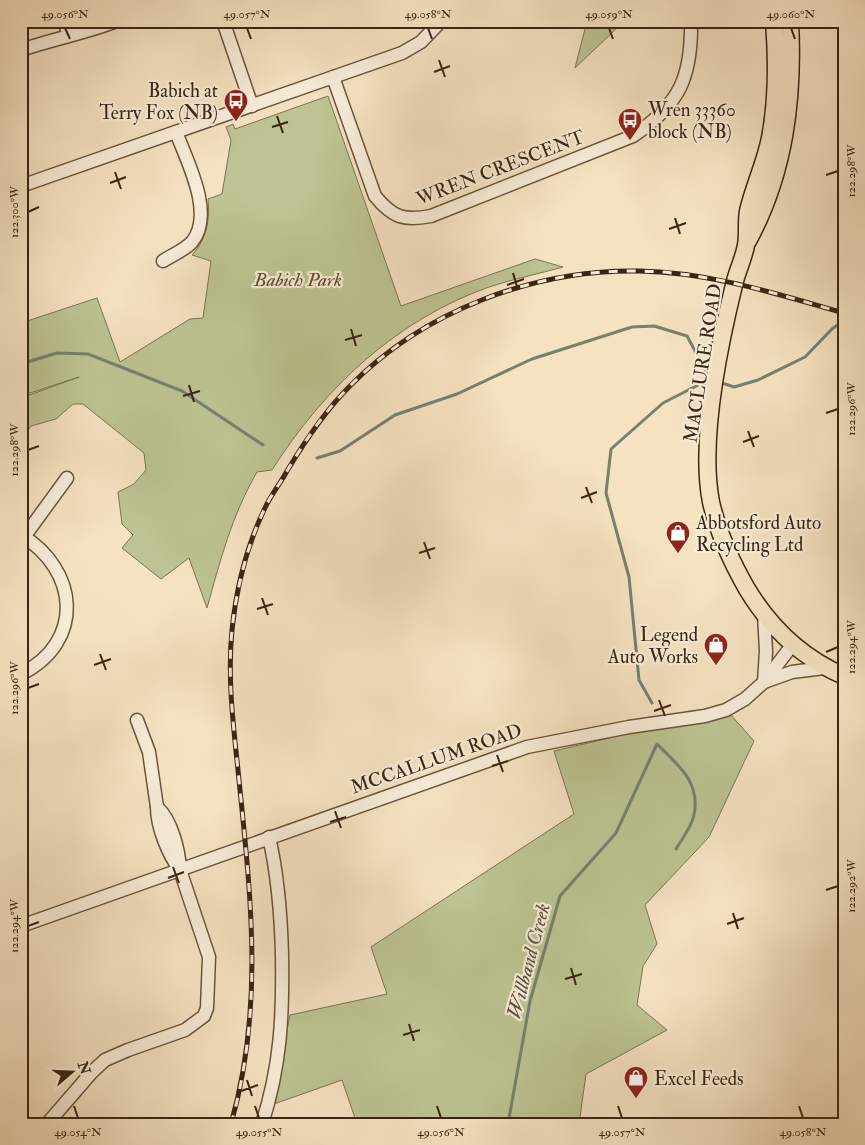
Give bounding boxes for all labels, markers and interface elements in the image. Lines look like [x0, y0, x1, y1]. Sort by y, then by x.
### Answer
text: 49.056°N [41, 7, 89, 22]
text: 49.057°N [224, 7, 271, 22]
text: 49.058°N [405, 7, 452, 22]
text: 49.059°N [585, 7, 633, 22]
text: 49.060°N [767, 7, 815, 22]
place label: Babich at Terry Fox (NB) [99, 79, 218, 125]
bus stop icon: Babich at Terry Fox (NB) [223, 88, 249, 122]
place label: Wren 33360 block (NB) [647, 98, 736, 144]
bus stop icon: Wren 33360 block (NB) [617, 107, 643, 141]
street label: WREN CRESCENT [412, 125, 588, 211]
text: 122.298°W [844, 144, 859, 198]
text: 122.300°W [7, 185, 22, 238]
park label: Babich Park [253, 268, 342, 292]
street label: MACLURE ROAD [679, 282, 727, 444]
text: 122.296°W [844, 381, 859, 436]
text: 122.298°W [7, 423, 22, 477]
place label: Abbotsford Auto Recycling Ltd [695, 511, 821, 557]
shop icon: Abbotsford Auto Recycling Ltd [665, 520, 691, 554]
text: 122.294°W [844, 619, 859, 674]
place label: Legend Auto Works [607, 623, 699, 669]
shop icon: Legend Auto Works [703, 632, 729, 666]
text: 122.296°W [7, 660, 22, 715]
street label: MCCALLUM ROAD [347, 718, 525, 800]
text: 122.292°W [844, 858, 859, 913]
text: 122.294°W [7, 898, 22, 953]
water label: Willband Creek [501, 901, 556, 1022]
north arrow [48, 1048, 98, 1098]
text: N [73, 1058, 94, 1077]
shop icon: Excel Feeds [623, 1065, 649, 1099]
place label: Excel Feeds [654, 1067, 744, 1091]
text: 49.054°N [54, 1125, 102, 1140]
text: 49.055°N [236, 1125, 283, 1140]
text: 49.056°N [417, 1125, 465, 1140]
text: 49.057°N [599, 1125, 646, 1140]
text: 49.058°N [780, 1125, 827, 1140]

